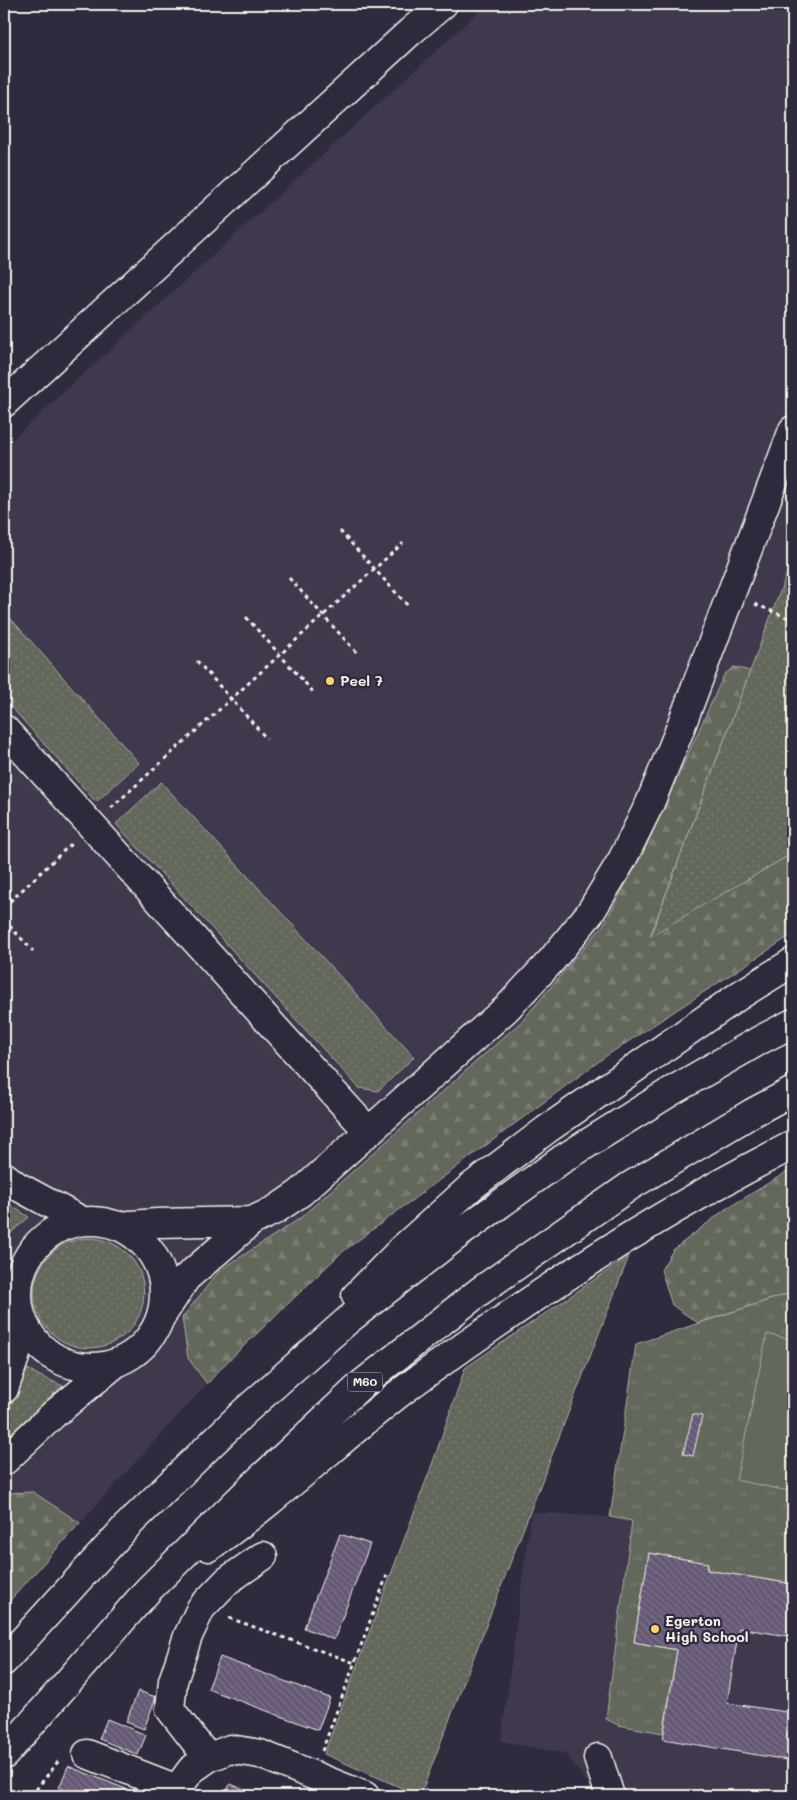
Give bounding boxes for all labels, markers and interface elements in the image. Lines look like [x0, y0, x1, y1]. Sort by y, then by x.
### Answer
place label: Peel 7 [340, 671, 383, 690]
marker: Peel 7 [324, 675, 336, 687]
road number: M60 [348, 1372, 382, 1391]
place label: Egerton High School [665, 1611, 749, 1646]
marker: Egerton High School [649, 1623, 661, 1635]

